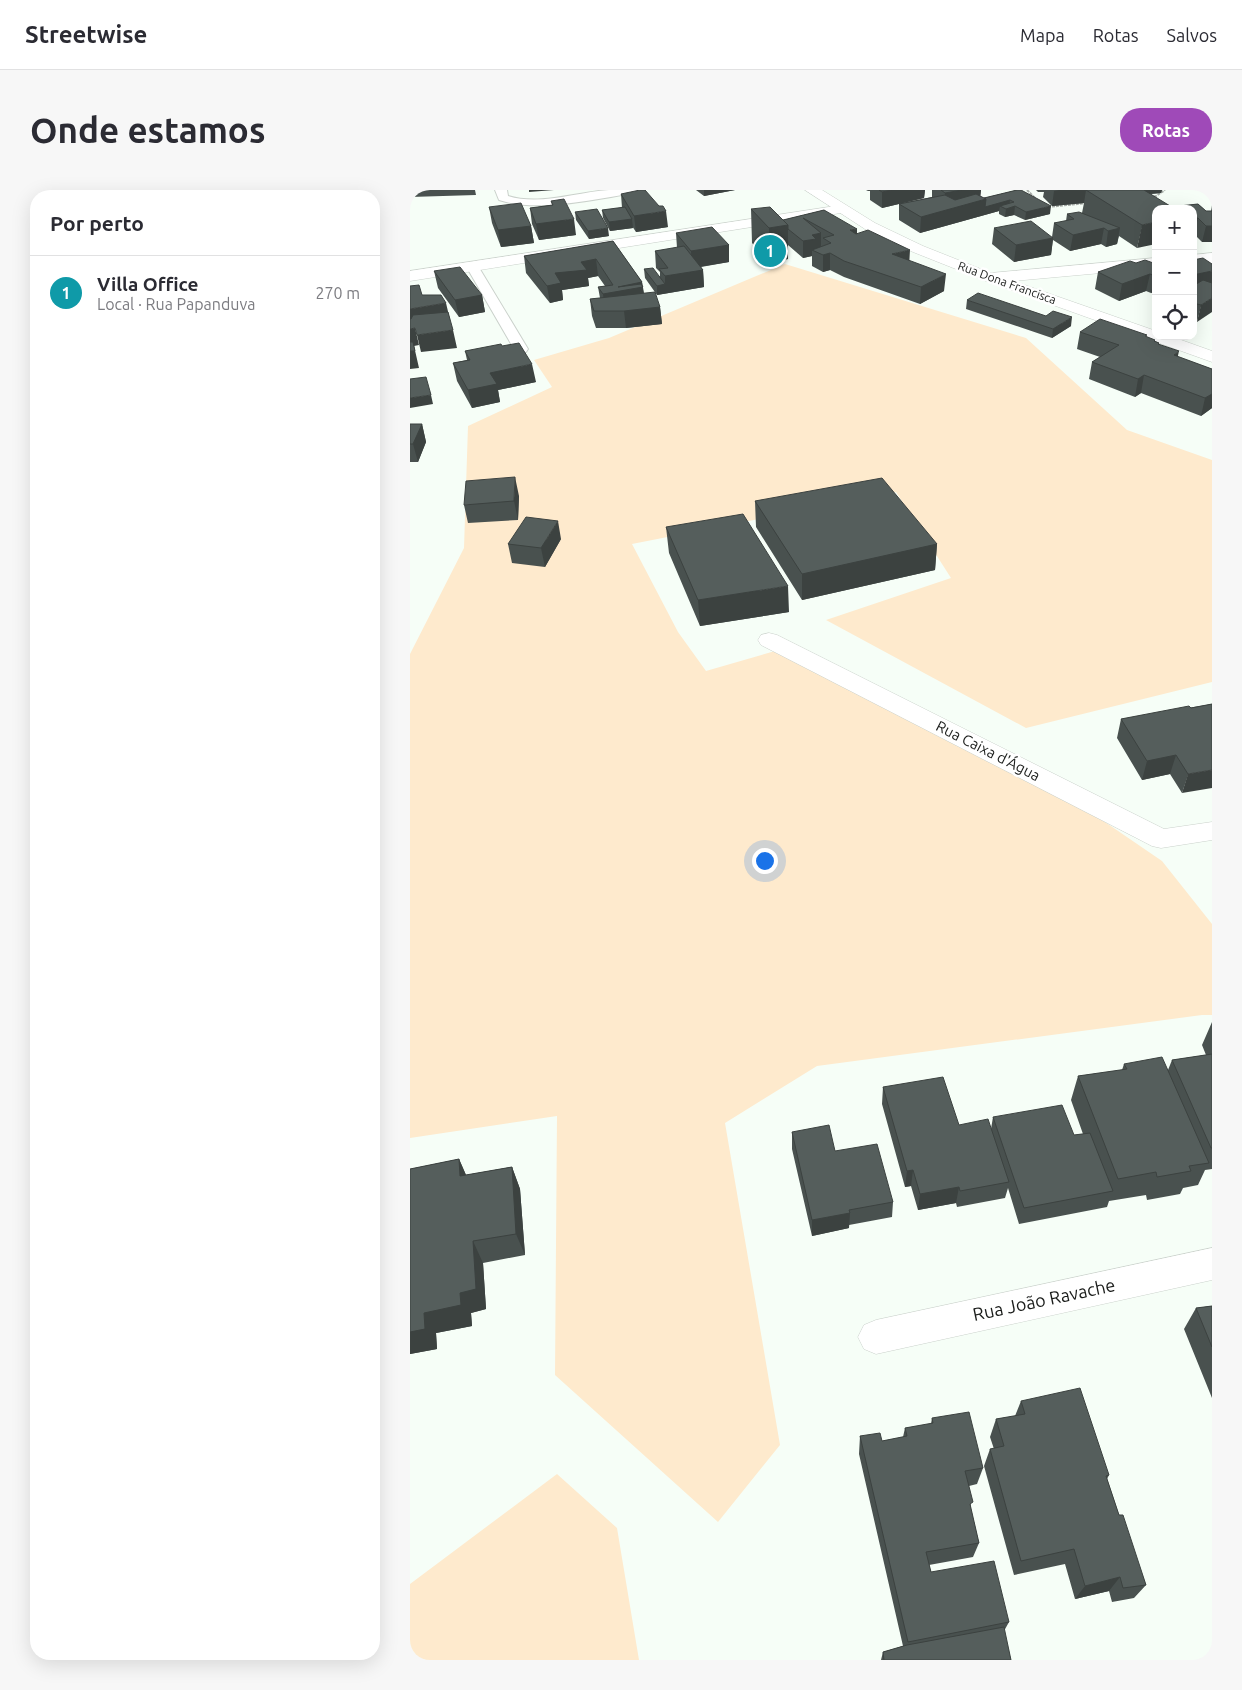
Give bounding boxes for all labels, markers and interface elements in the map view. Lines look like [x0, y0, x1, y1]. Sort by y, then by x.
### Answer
text: Streetwise [25, 21, 147, 48]
text: Mapa [1020, 25, 1065, 45]
text: Rotas [1093, 25, 1139, 45]
text: Salvos [1167, 25, 1217, 45]
button: Rotas [1120, 108, 1212, 152]
text: Onde estamos [30, 110, 265, 150]
map controls [1152, 205, 1197, 340]
button: + [1152, 205, 1197, 250]
text: Por perto [50, 211, 144, 235]
pin: 1 [754, 232, 786, 270]
button: − [1152, 250, 1197, 295]
street label: Rua Dona Francisca [956, 259, 1058, 306]
text: Villa Office [97, 273, 198, 295]
text: 1 [61, 284, 71, 302]
text: 270 m [315, 284, 360, 302]
text: Local · Rua Papanduva [97, 295, 255, 313]
button: locate [1152, 295, 1197, 340]
street label: Rua Caixa d'Água [933, 717, 1043, 784]
your location [752, 848, 778, 874]
street label: Rua João Ravache [971, 1274, 1117, 1324]

